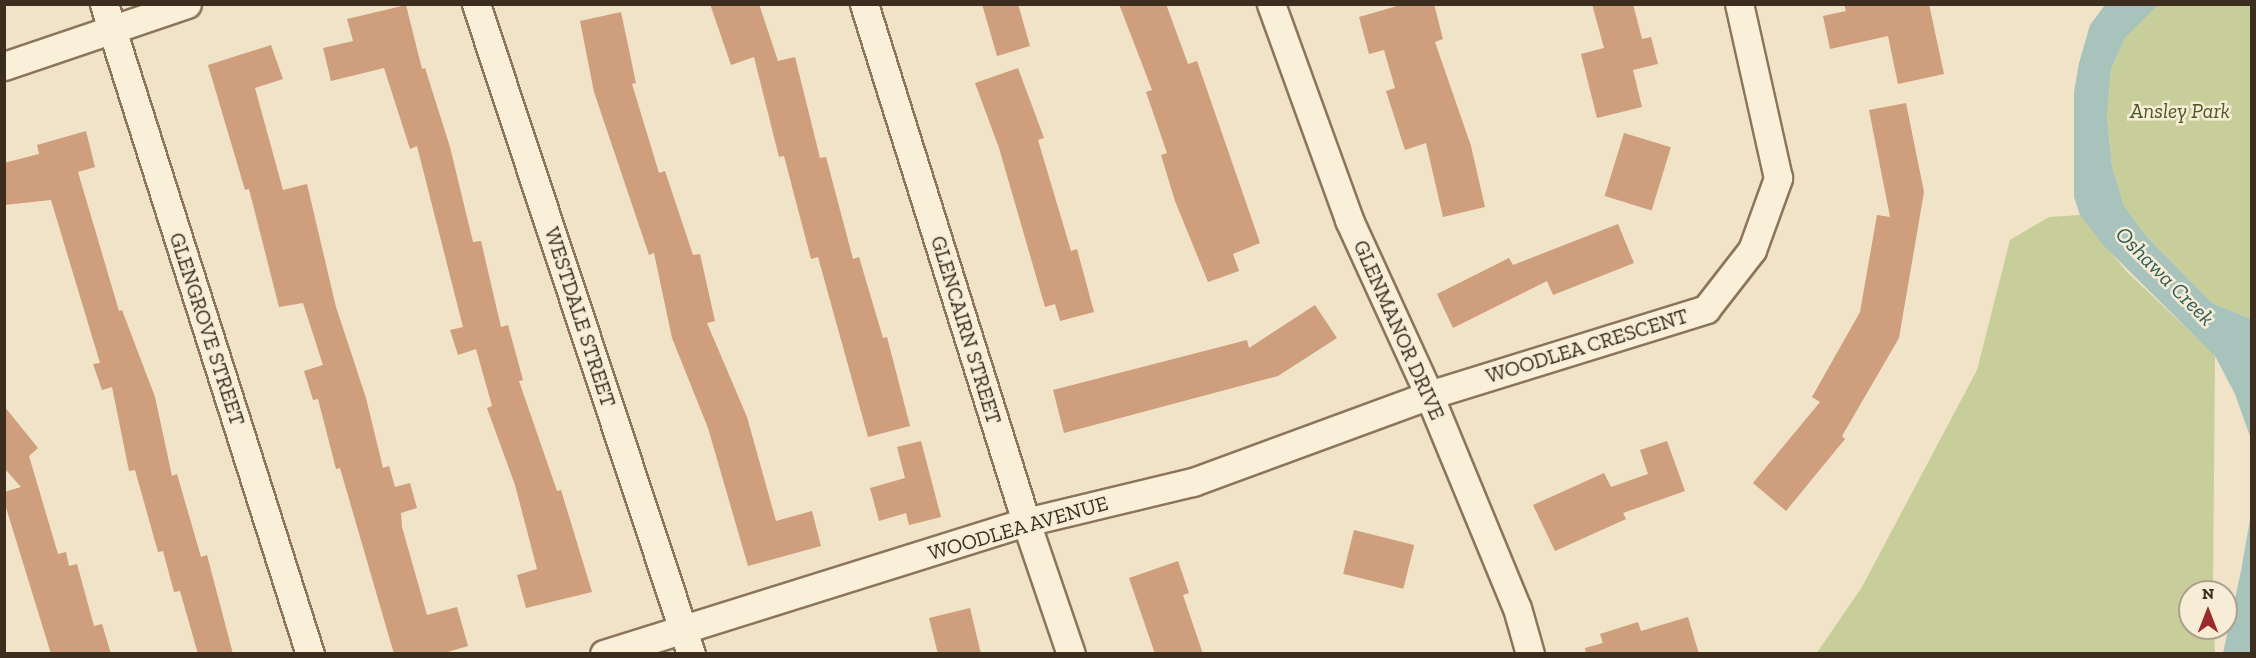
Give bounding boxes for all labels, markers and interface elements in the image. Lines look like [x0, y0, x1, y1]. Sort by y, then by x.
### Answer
park label: Ansley Park [2130, 98, 2230, 124]
water label: Oshawa Creek [2110, 221, 2220, 331]
street label: WESTDALE STREET [539, 224, 621, 410]
street label: GLENGROVE STREET [164, 229, 250, 429]
street label: GLENCAIRN STREET [925, 233, 1007, 427]
street label: GLENMANOR DRIVE [1348, 236, 1450, 424]
street label: WOODLEA CRESCENT [1483, 303, 1691, 389]
street label: WOODLEA AVENUE [925, 490, 1111, 566]
north arrow [2178, 580, 2238, 640]
text: N [2202, 584, 2214, 603]

